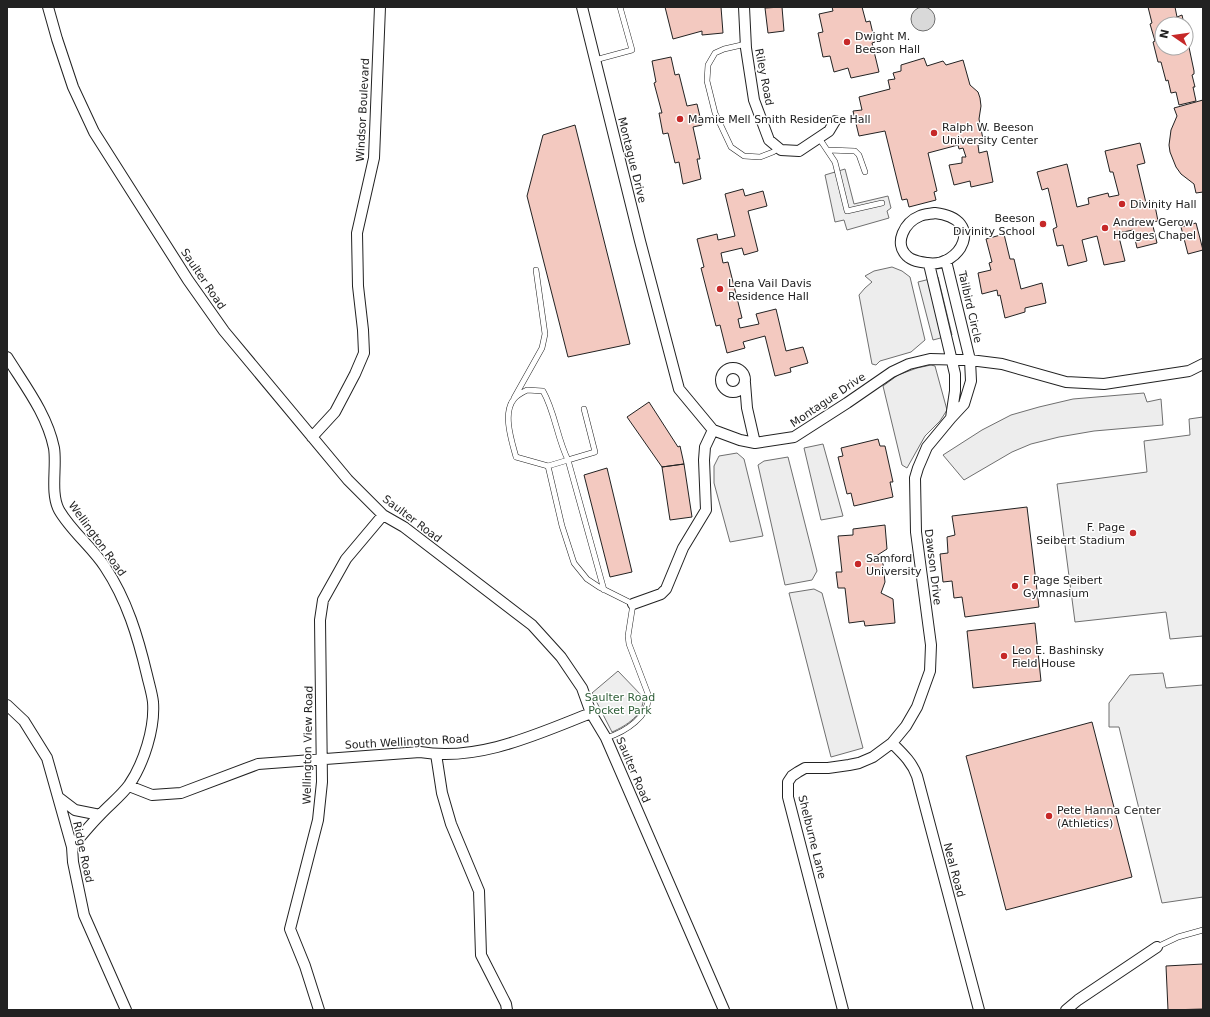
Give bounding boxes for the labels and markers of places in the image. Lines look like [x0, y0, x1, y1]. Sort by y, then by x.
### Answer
place label: Dwight M. Beeson Hall [855, 30, 920, 56]
marker: Dwight M. Beeson Hall [842, 37, 852, 47]
place label: Mamie Mell Smith Residence Hall [688, 113, 871, 126]
marker: Mamie Mell Smith Residence Hall [675, 114, 685, 124]
place label: Ralph W. Beeson University Center [942, 121, 1038, 147]
marker: Ralph W. Beeson University Center [929, 128, 939, 138]
place label: Divinity Hall [1130, 198, 1197, 211]
marker: Divinity Hall [1117, 199, 1127, 209]
place label: Beeson Divinity School [953, 212, 1035, 238]
place label: Andrew Gerow Hodges Chapel [1113, 216, 1196, 242]
marker: Beeson Divinity School [1038, 219, 1048, 229]
marker: Andrew Gerow Hodges Chapel [1100, 223, 1110, 233]
place label: Lena Vail Davis Residence Hall [728, 277, 812, 303]
marker: Lena Vail Davis Residence Hall [715, 284, 725, 294]
place label: F. Page Seibert Stadium [1036, 521, 1125, 547]
marker: F. Page Seibert Stadium [1128, 528, 1138, 538]
place label: Samford University [866, 552, 922, 578]
marker: Samford University [853, 559, 863, 569]
place label: F Page Seibert Gymnasium [1023, 574, 1103, 600]
marker: F Page Seibert Gymnasium [1010, 581, 1020, 591]
place label: Leo E. Bashinsky Field House [1012, 644, 1105, 670]
marker: Leo E. Bashinsky Field House [999, 651, 1009, 661]
place label: Pete Hanna Center (Athletics) [1057, 804, 1161, 830]
marker: Pete Hanna Center (Athletics) [1044, 811, 1054, 821]

